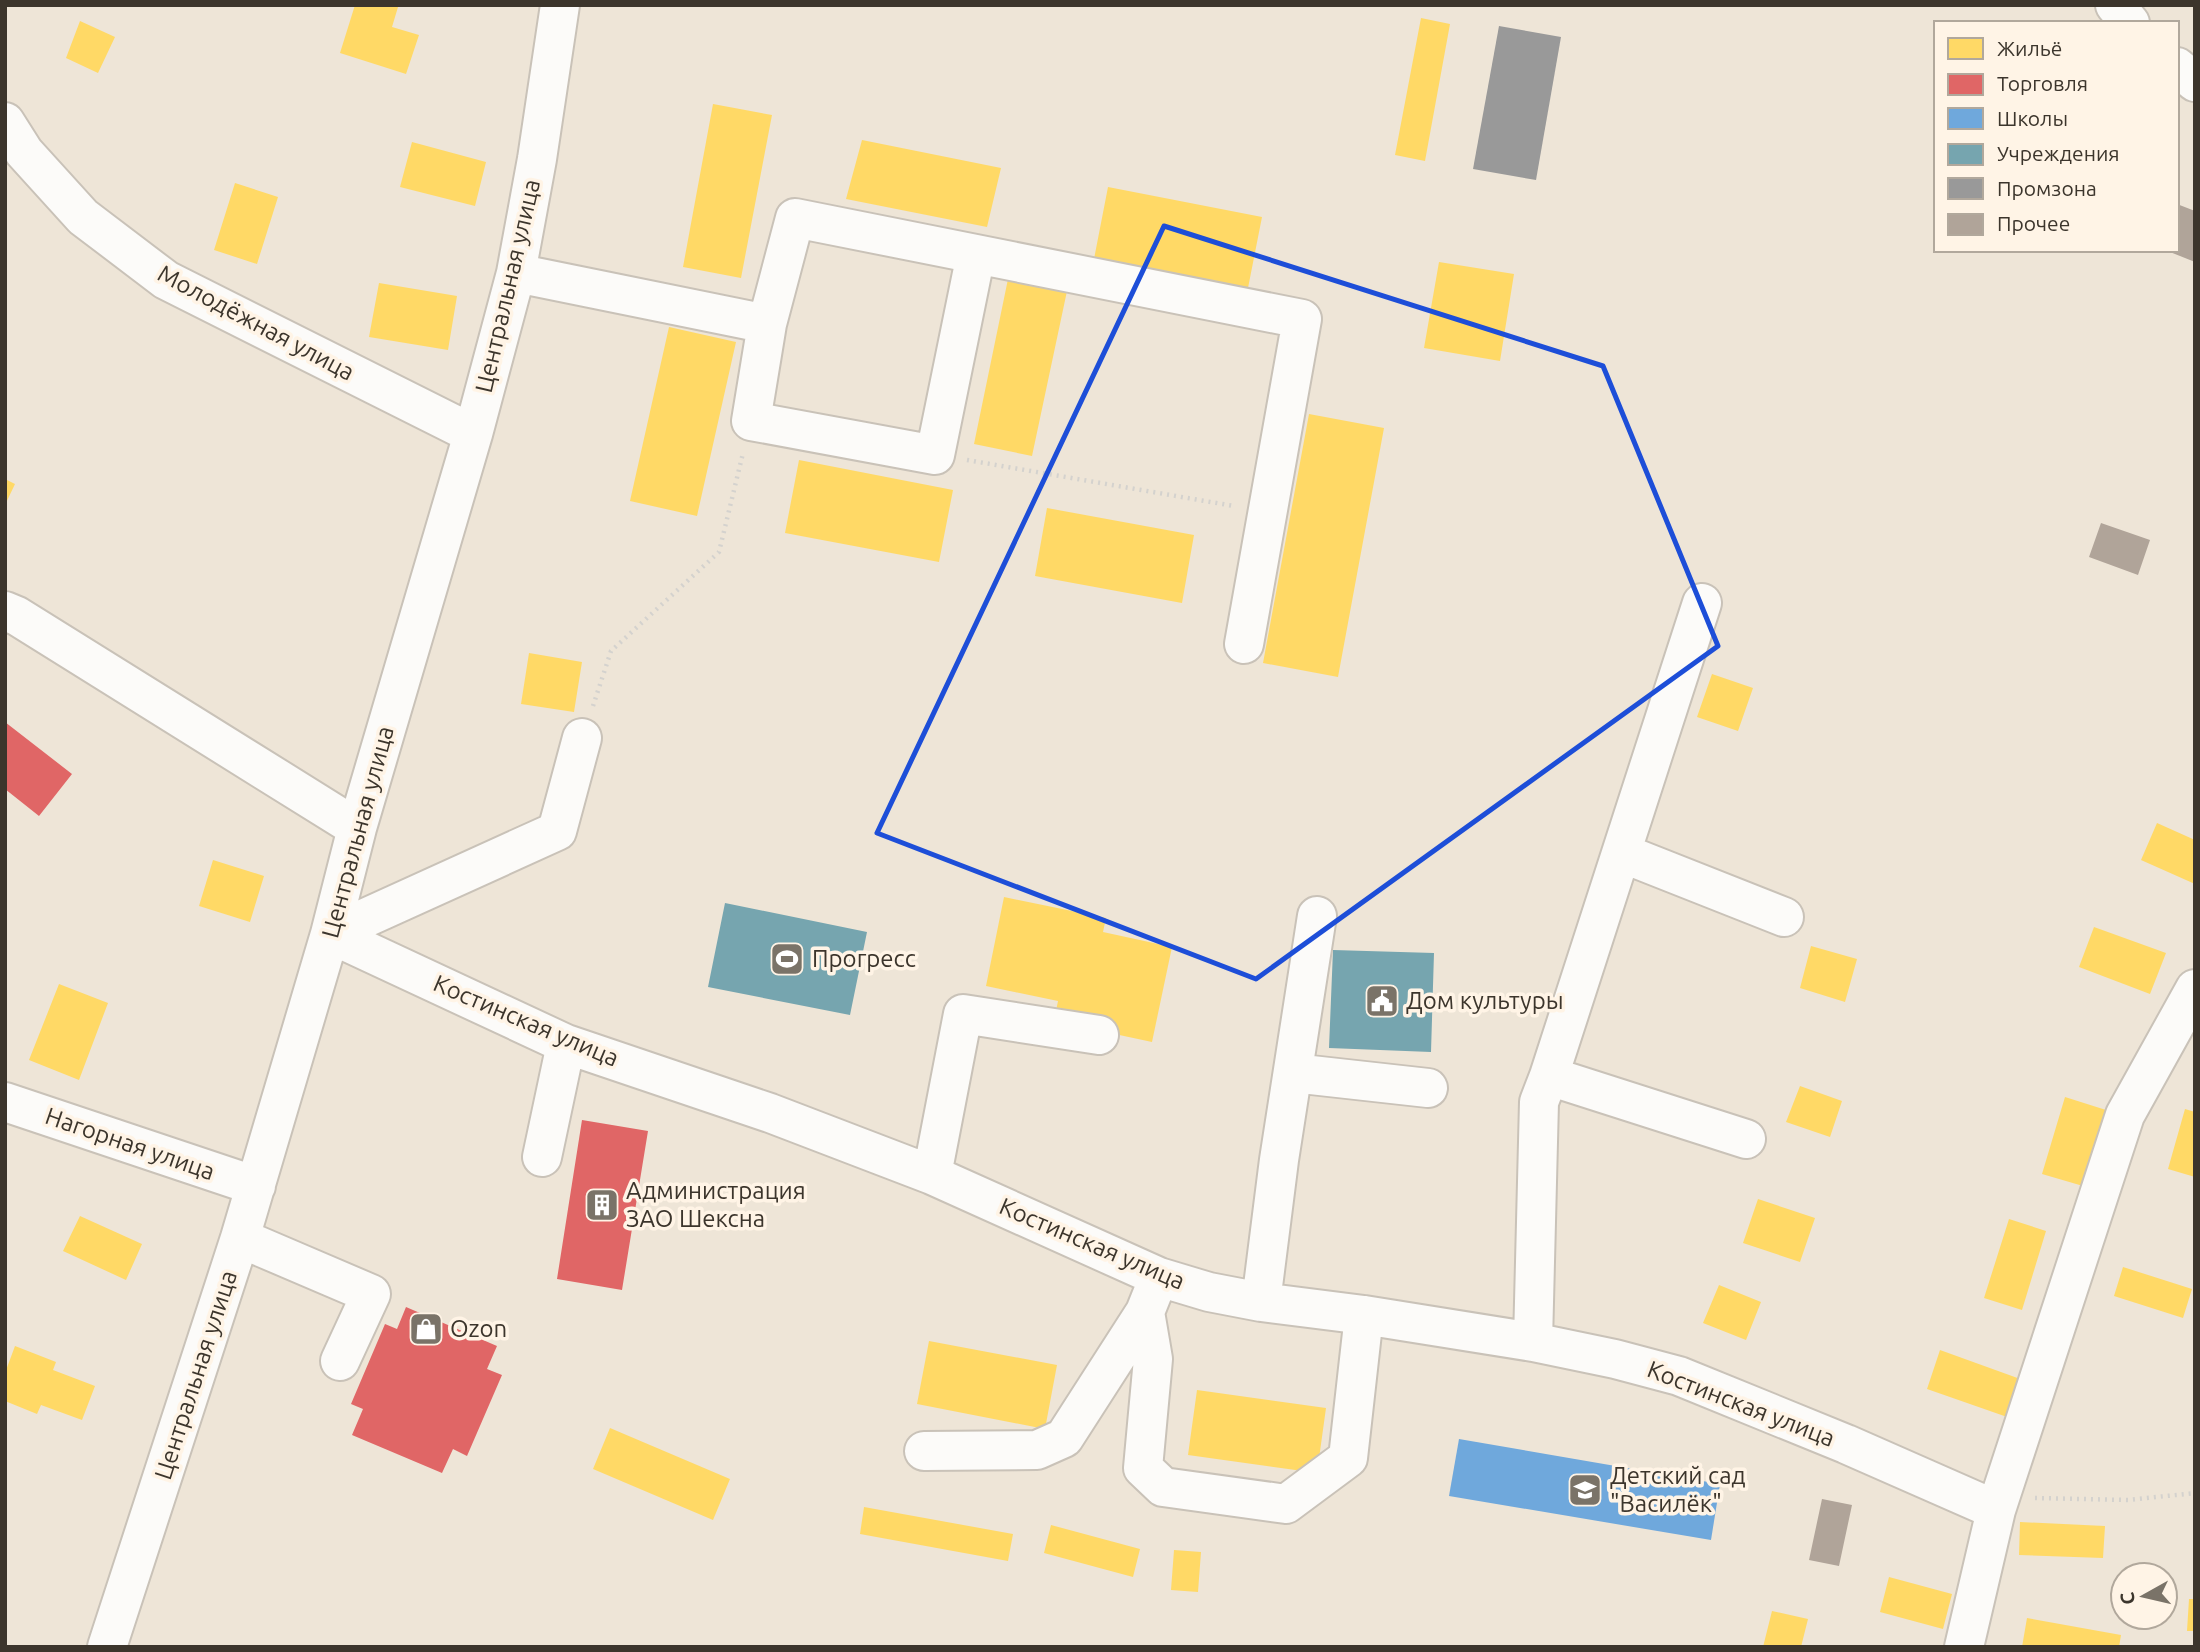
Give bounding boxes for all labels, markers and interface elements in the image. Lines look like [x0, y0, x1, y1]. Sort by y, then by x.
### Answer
legend [1934, 21, 2179, 252]
text: Жильё [1997, 36, 2062, 60]
text: Торговля [1997, 71, 2088, 95]
text: Школы [1997, 106, 2068, 130]
text: Учреждения [1997, 141, 2120, 165]
text: Промзона [1997, 176, 2097, 200]
street label: Центральная улица [470, 177, 545, 395]
text: Прочее [1997, 211, 2070, 235]
street label: Молодёжная улица [153, 259, 359, 386]
street label: Центральная улица [316, 723, 399, 941]
sports icon: Прогресс [768, 940, 806, 978]
place label: Прогресс [812, 945, 916, 972]
street label: Костинская улица [429, 969, 623, 1072]
public building icon: Дом культуры [1363, 982, 1401, 1020]
place label: Дом культуры [1406, 987, 1564, 1014]
street label: Нагорная улица [42, 1102, 218, 1185]
place label: Администрация ЗАО Шексна [626, 1177, 806, 1232]
building icon: Администрация ЗАО Шексна [583, 1186, 621, 1224]
street label: Костинская улица [995, 1192, 1189, 1295]
street label: Центральная улица [149, 1267, 242, 1483]
shop icon: Ozon [407, 1310, 445, 1348]
place label: Ozon [450, 1315, 507, 1342]
street label: Костинская улица [1644, 1355, 1839, 1452]
place label: Детский сад "Василёк" [1610, 1462, 1746, 1517]
school or university icon: Детский сад "Василёк" [1566, 1471, 1604, 1509]
north arrow [2109, 1561, 2179, 1631]
text: С [2115, 1591, 2139, 1606]

